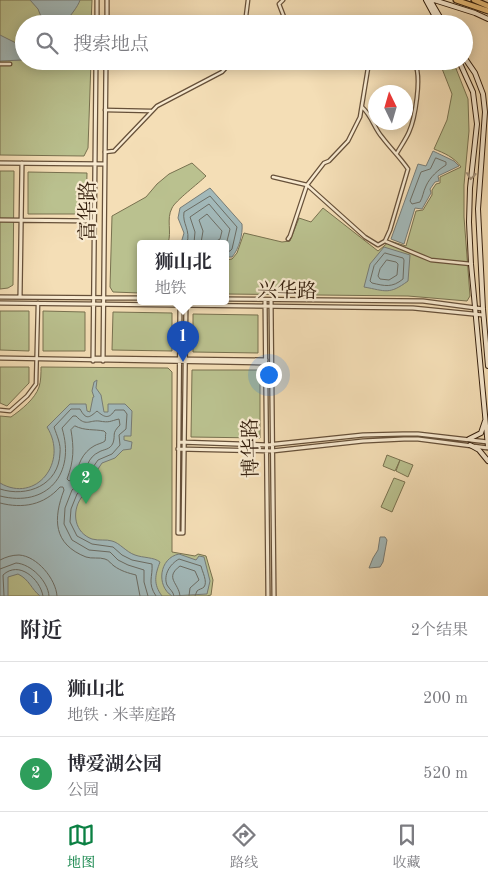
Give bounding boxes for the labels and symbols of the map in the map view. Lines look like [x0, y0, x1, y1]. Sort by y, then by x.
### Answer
north arrow [368, 85, 413, 130]
one-way arrow [466, 172, 477, 180]
street label: 富华路 [76, 181, 99, 241]
street label: 兴华路 [257, 278, 317, 303]
pin: 1 [167, 321, 199, 362]
your location [256, 362, 282, 388]
street label: 博华路 [238, 418, 263, 478]
pin: 2 [70, 463, 102, 504]

